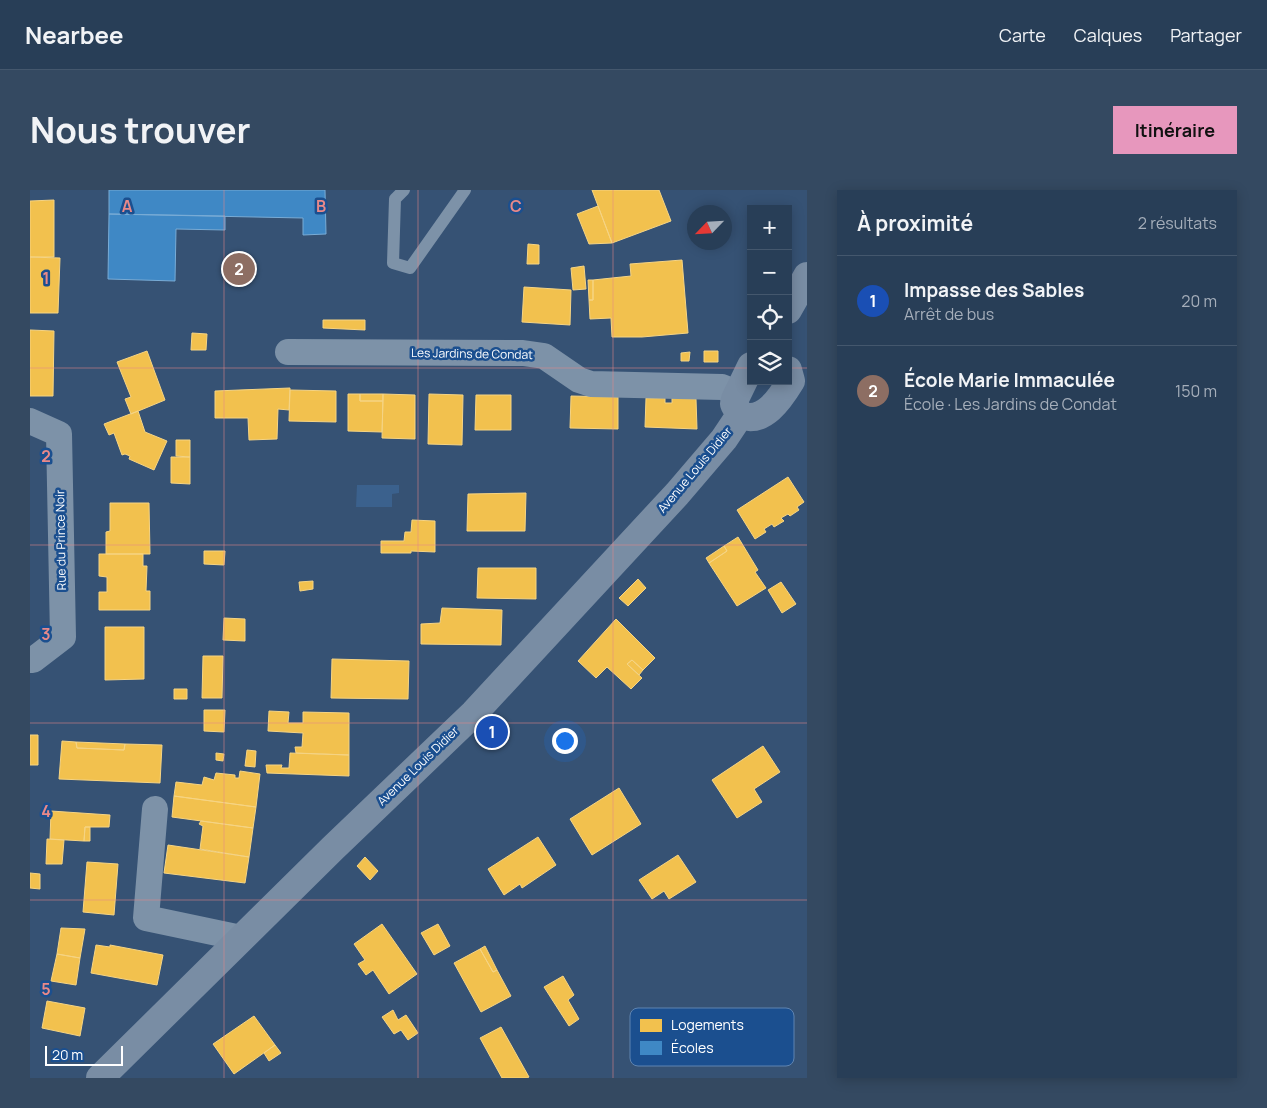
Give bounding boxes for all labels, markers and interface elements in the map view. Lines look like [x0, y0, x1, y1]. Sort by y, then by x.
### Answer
text: Nearbee [25, 18, 124, 51]
text: Carte [999, 23, 1046, 47]
text: Calques [1074, 23, 1142, 47]
text: Partager [1170, 23, 1242, 47]
text: Nous trouver [30, 106, 251, 154]
button: Itinéraire [1113, 106, 1237, 154]
text: A [122, 195, 133, 217]
text: B [316, 195, 326, 217]
text: C [510, 195, 522, 217]
north arrow [687, 205, 732, 250]
map controls [747, 205, 792, 385]
button: + [747, 205, 792, 250]
text: À proximité [857, 209, 973, 237]
text: 2 résultats [1138, 212, 1217, 234]
pin: 2 [223, 250, 255, 288]
button: − [747, 250, 792, 295]
text: 1 [42, 267, 50, 289]
text: Impasse des Sables [904, 277, 1084, 303]
text: 1 [869, 290, 877, 312]
text: 20 m [1181, 290, 1217, 312]
button: locate [747, 295, 792, 340]
text: Arrêt de bus [904, 303, 994, 325]
button: layers [747, 340, 792, 385]
street label: Les Jardins de Condat [411, 344, 533, 363]
text: École Marie Immaculée [904, 367, 1115, 393]
text: 2 [868, 380, 878, 402]
text: 150 m [1175, 380, 1217, 402]
text: École · Les Jardins de Condat [904, 393, 1117, 415]
street label: Avenue Louis Didier [654, 423, 736, 516]
text: 2 [41, 445, 51, 467]
street label: Rue du Prince Noir [51, 489, 70, 590]
text: 3 [41, 623, 51, 645]
pin: 1 [476, 713, 508, 751]
street label: Avenue Louis Didier [373, 722, 463, 809]
your location [552, 728, 578, 754]
text: 4 [41, 800, 51, 822]
text: 5 [41, 978, 51, 1000]
legend [630, 1008, 794, 1066]
text: Logements [671, 1015, 744, 1034]
text: Écoles [671, 1038, 714, 1057]
scale bar [45, 1043, 122, 1066]
text: 20 m [52, 1045, 83, 1064]

